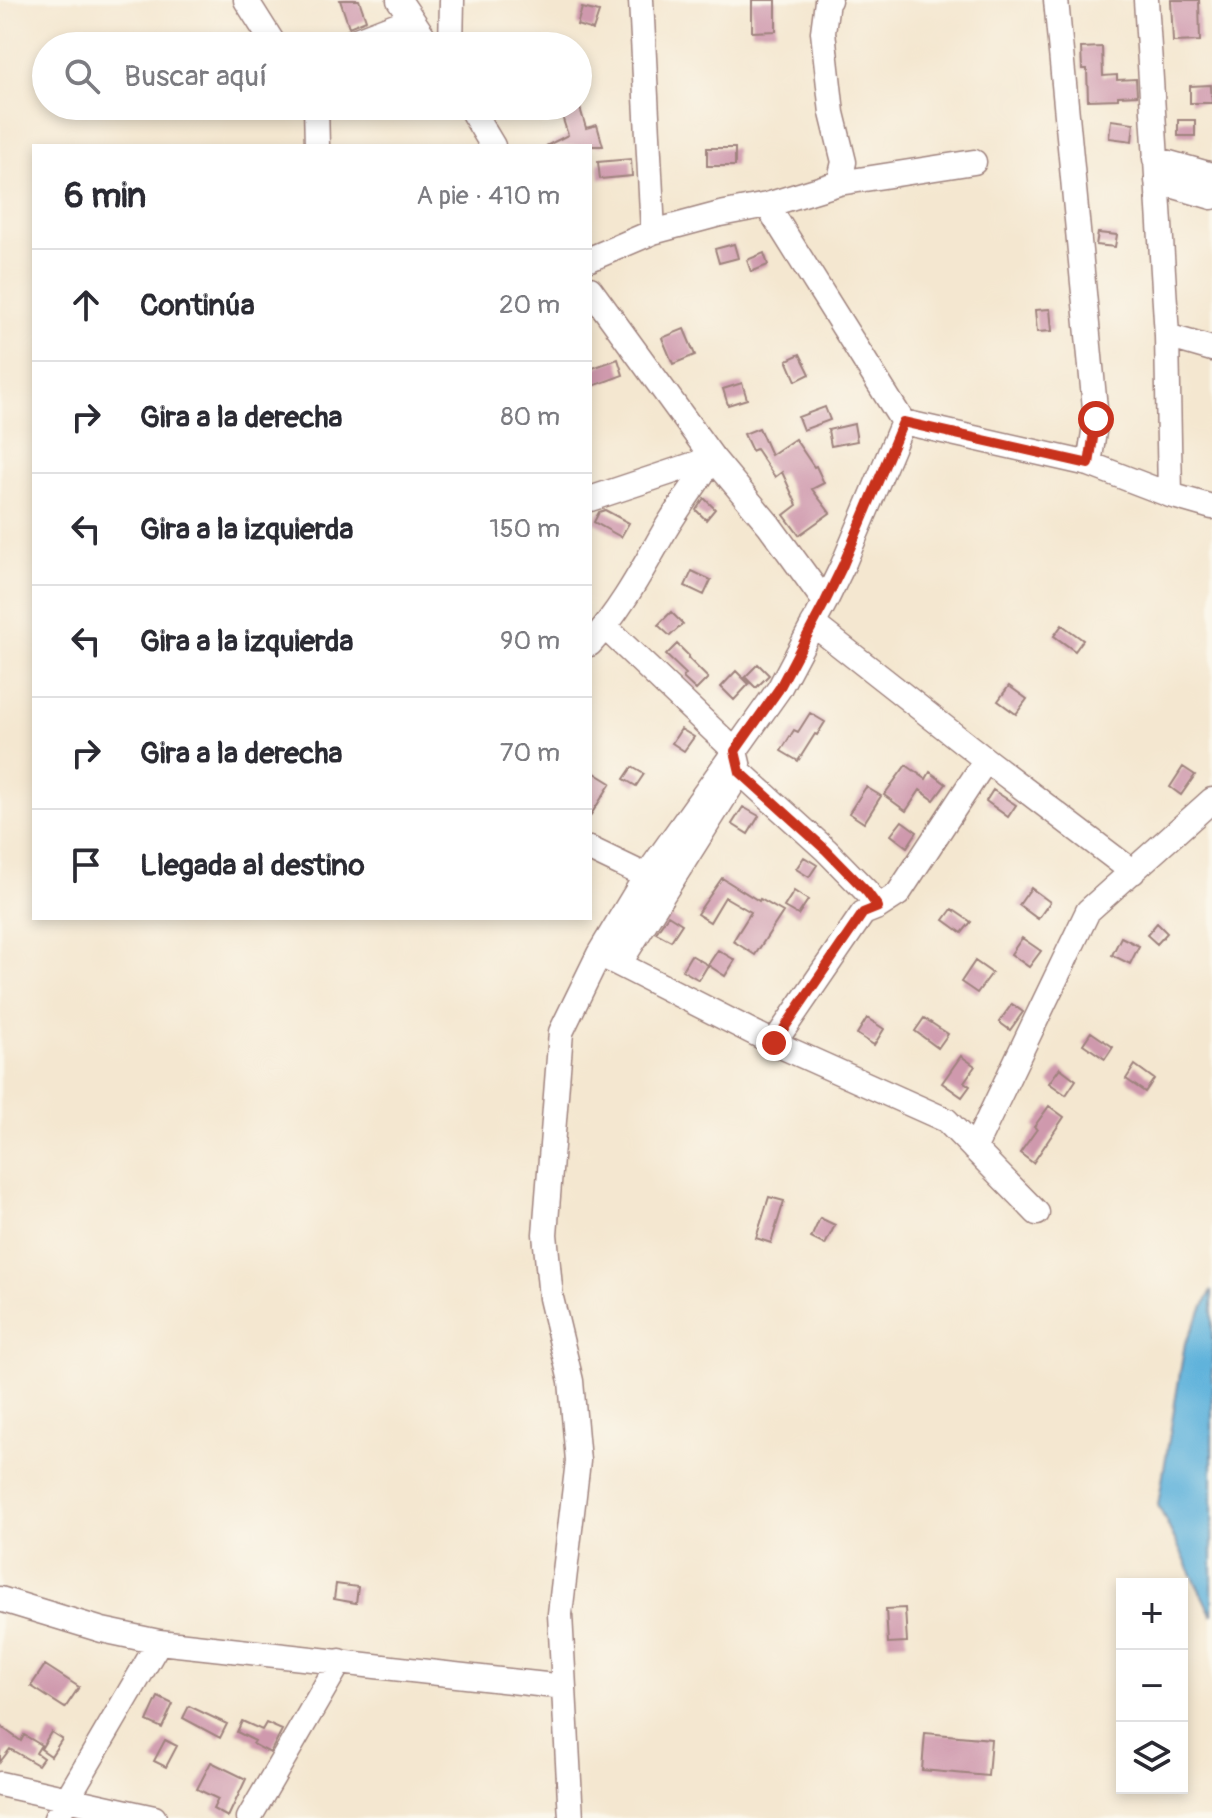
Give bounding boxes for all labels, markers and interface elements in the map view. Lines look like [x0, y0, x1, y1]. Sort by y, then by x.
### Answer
search box [32, 32, 592, 120]
icon: search [60, 54, 104, 98]
text: Buscar aquí [124, 58, 267, 95]
text: 6 min [64, 175, 146, 218]
text: A pie · 410 m [416, 180, 560, 212]
icon: ahead [64, 283, 108, 327]
text: Continúa [140, 287, 255, 324]
text: 20 m [499, 289, 560, 321]
icon: right [64, 395, 108, 439]
text: Gira a la derecha [140, 399, 342, 436]
text: 80 m [500, 401, 560, 433]
route start [1078, 401, 1114, 437]
icon: left [64, 507, 108, 551]
text: Gira a la izquierda [140, 511, 353, 548]
text: 150 m [489, 513, 560, 545]
icon: left [64, 619, 108, 663]
text: Gira a la izquierda [140, 623, 353, 660]
text: 90 m [500, 625, 560, 657]
icon: right [64, 731, 108, 775]
text: Gira a la derecha [140, 735, 342, 772]
text: 70 m [500, 737, 560, 769]
icon: arrive [64, 843, 108, 887]
text: Llegada al destino [140, 847, 365, 884]
route end [756, 1025, 792, 1061]
map controls [1116, 1578, 1188, 1794]
button: + [1116, 1578, 1188, 1650]
button: − [1116, 1650, 1188, 1722]
button: layers [1116, 1722, 1188, 1794]

